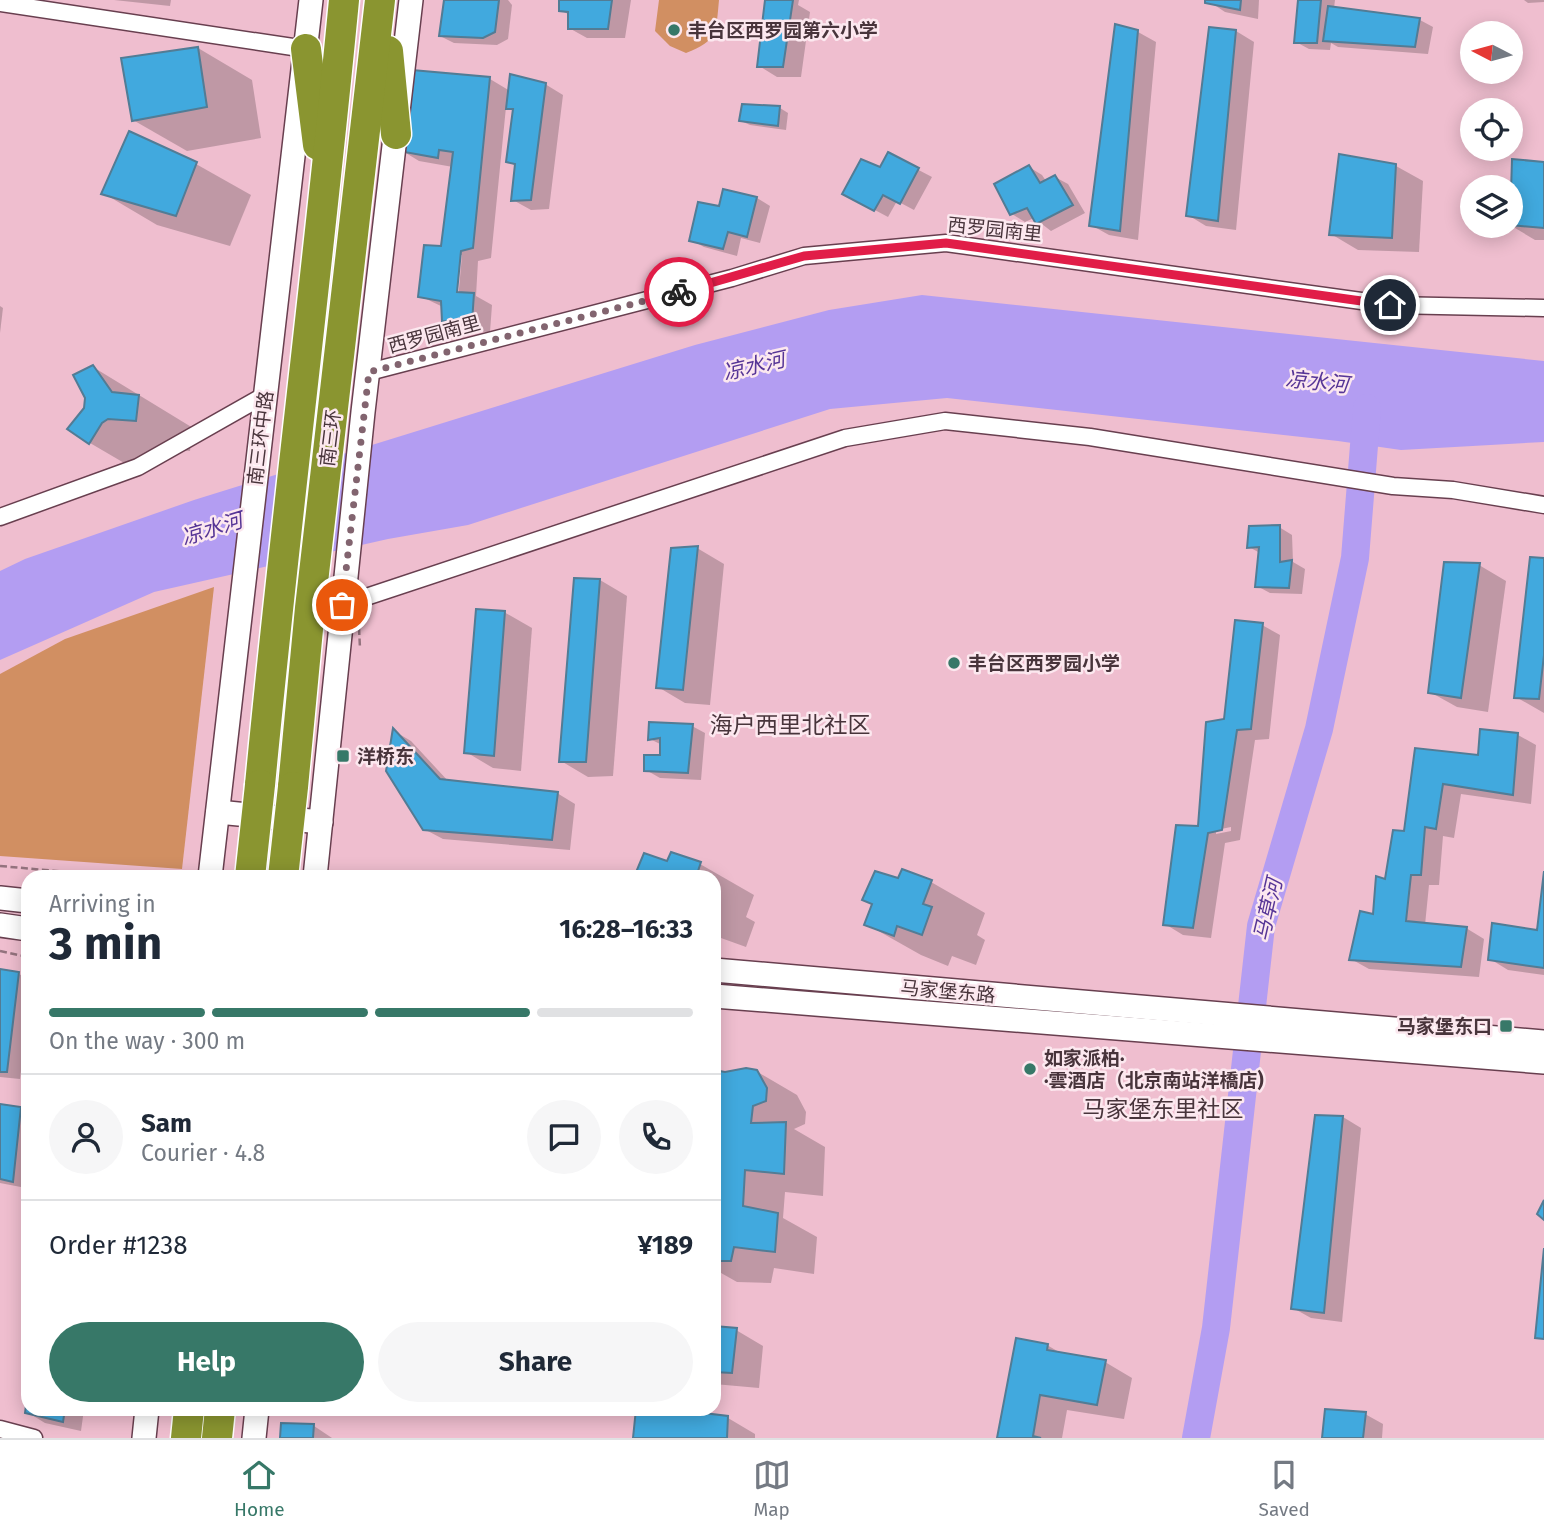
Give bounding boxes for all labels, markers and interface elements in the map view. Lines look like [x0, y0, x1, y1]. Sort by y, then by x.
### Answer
place label: 丰台区西罗园第六小学 [688, 19, 878, 42]
north arrow [1460, 21, 1522, 84]
map controls [1460, 21, 1523, 238]
marker: 丰台区西罗园第六小学 [666, 22, 682, 38]
button: locate [1460, 98, 1523, 161]
button: layers [1460, 175, 1523, 238]
street label: 西罗园南里 [946, 213, 1043, 246]
courier [644, 257, 714, 327]
icon: bike [660, 273, 698, 311]
pin [1360, 275, 1420, 335]
icon: home [1371, 286, 1409, 324]
street label: 西罗园南里 [385, 311, 483, 358]
water label: 凉水河 [720, 345, 792, 386]
water label: 凉水河 [1284, 366, 1354, 399]
street label: 南三环中路 [243, 390, 278, 487]
street label: 南三环 [316, 408, 345, 468]
water label: 凉水河 [178, 506, 250, 551]
pin [312, 575, 372, 635]
icon: bag [323, 586, 361, 624]
place label: 丰台区西罗园小学 [968, 652, 1120, 675]
marker: 丰台区西罗园小学 [946, 655, 962, 671]
district label: 海户西里北社区 [710, 711, 871, 739]
place label: 洋桥东 [357, 745, 414, 768]
marker: 洋桥东 [335, 748, 351, 764]
water label: 马草河 [1248, 872, 1289, 944]
text: Arriving in [49, 890, 156, 918]
text: 16:28–16:33 [559, 914, 693, 945]
text: 3 min [49, 916, 162, 971]
street label: 马家堡东路 [900, 976, 996, 1007]
place label: 马家堡东口 [1397, 1015, 1492, 1038]
marker: 马家堡东口 [1498, 1018, 1514, 1034]
text: On the way · 300 m [49, 1027, 245, 1055]
place label: 如家派柏· ·雲酒店（北京南站洋橋店) [1044, 1047, 1264, 1092]
marker: 如家派柏· ·雲酒店（北京南站洋橋店) [1022, 1061, 1038, 1077]
district label: 马家堡东里社区 [1083, 1095, 1244, 1123]
button: person [49, 1100, 123, 1174]
button: chat [527, 1100, 601, 1174]
button: phone [619, 1100, 693, 1174]
text: Sam [141, 1108, 192, 1139]
text: Courier · 4.8 [141, 1139, 265, 1167]
text: Order #1238 [49, 1230, 188, 1261]
text: ¥189 [638, 1230, 693, 1261]
button: Help [49, 1322, 364, 1402]
button: Share [378, 1322, 693, 1402]
tab: Home [234, 1456, 285, 1521]
tab: Map [753, 1456, 791, 1521]
tab: Saved [1259, 1456, 1310, 1521]

